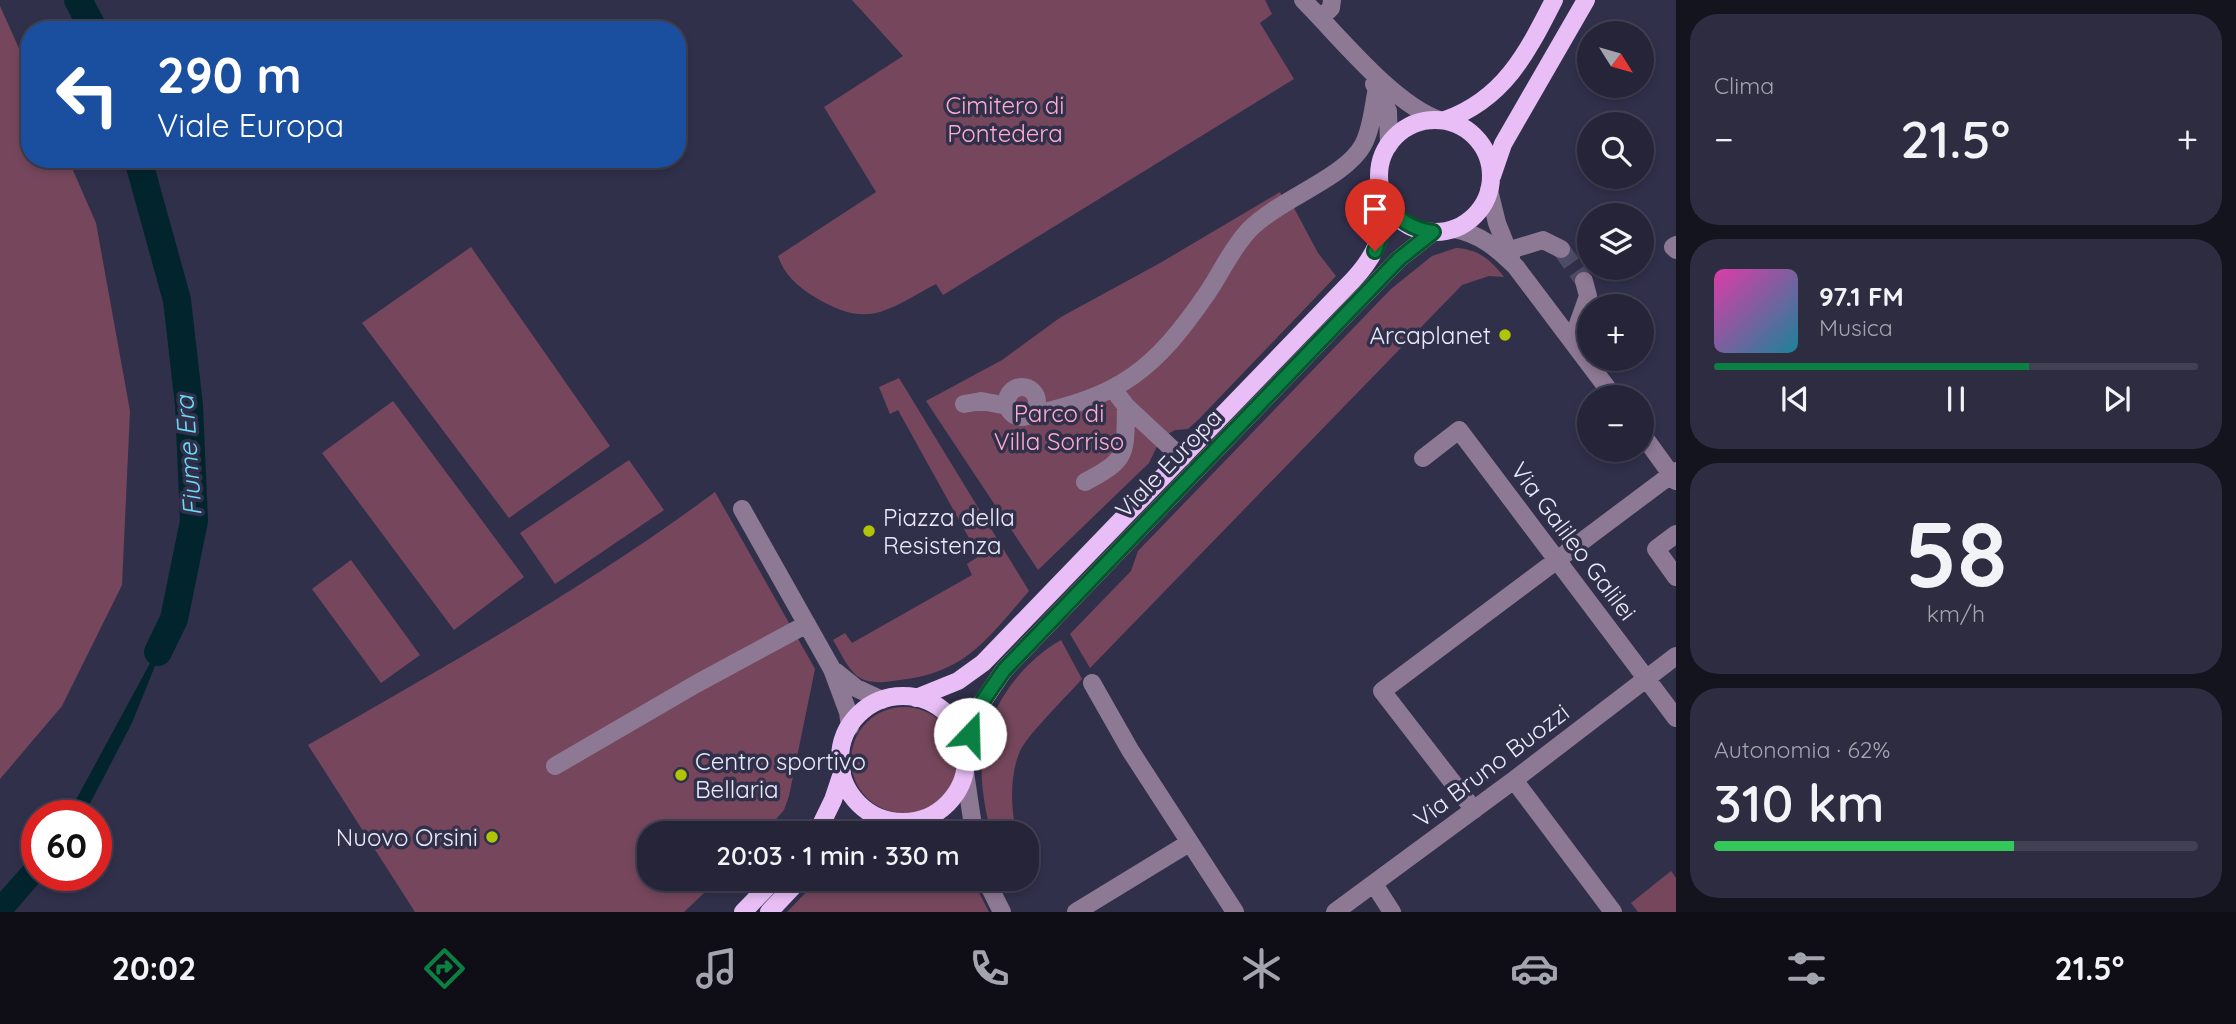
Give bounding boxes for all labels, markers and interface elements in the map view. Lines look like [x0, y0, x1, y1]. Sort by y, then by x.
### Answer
north arrow [1577, 21, 1654, 98]
map controls [1577, 21, 1654, 462]
text: 290 m [157, 44, 302, 105]
icon: left [42, 49, 133, 140]
text: Clima [1714, 71, 1774, 100]
park label: Cimitero di Pontedera [946, 90, 1064, 148]
text: Viale Europa [157, 105, 344, 145]
text: 21.5° [1900, 106, 2010, 171]
button: search [1577, 112, 1654, 189]
text: − [1714, 115, 1734, 163]
text: + [2177, 115, 2198, 163]
pin [1345, 179, 1405, 251]
icon: arrive [1356, 190, 1394, 228]
button: layers [1577, 203, 1654, 280]
text: 97.1 FM [1819, 280, 1904, 313]
button: + [1577, 294, 1654, 371]
text: Musica [1819, 313, 1893, 342]
place label: Arcaplanet [1370, 320, 1491, 350]
marker: Arcaplanet [1497, 327, 1513, 343]
icon: previous [1776, 380, 1814, 418]
icon: pause [1937, 380, 1975, 418]
icon: next [2098, 380, 2136, 418]
button: − [1577, 385, 1654, 462]
water label: Fiume Era [167, 393, 209, 517]
park label: Parco di Villa Sorriso [994, 398, 1124, 456]
street label: Viale Europa [1108, 402, 1228, 524]
street label: Via Galileo Galilei [1505, 456, 1643, 626]
text: 58 [1905, 496, 2007, 610]
place label: Piazza della Resistenza [883, 502, 1015, 560]
marker: Piazza della Resistenza [861, 523, 877, 539]
text: km/h [1927, 599, 1985, 628]
position arrow [933, 697, 1007, 771]
street label: Via Bruno Buozzi [1407, 697, 1575, 833]
text: Autonomia · 62% [1714, 735, 1890, 764]
place label: Centro sportivo Bellaria [695, 746, 866, 804]
marker: Centro sportivo Bellaria [673, 767, 689, 783]
text: 310 km [1714, 770, 1885, 835]
speed limit sign: 60 [21, 800, 112, 891]
place label: Nuovo Orsini [336, 822, 478, 852]
marker: Nuovo Orsini [484, 829, 500, 845]
text: 20:03 · 1 min · 330 m [716, 839, 960, 872]
icon: directions [420, 944, 469, 993]
icon: music [692, 944, 741, 993]
icon: phone [965, 944, 1014, 993]
icon: climate [1237, 944, 1286, 993]
icon: car [1510, 944, 1559, 993]
icon: filters [1782, 944, 1831, 993]
text: 20:02 [112, 948, 196, 988]
text: 21.5° [2055, 948, 2124, 988]

